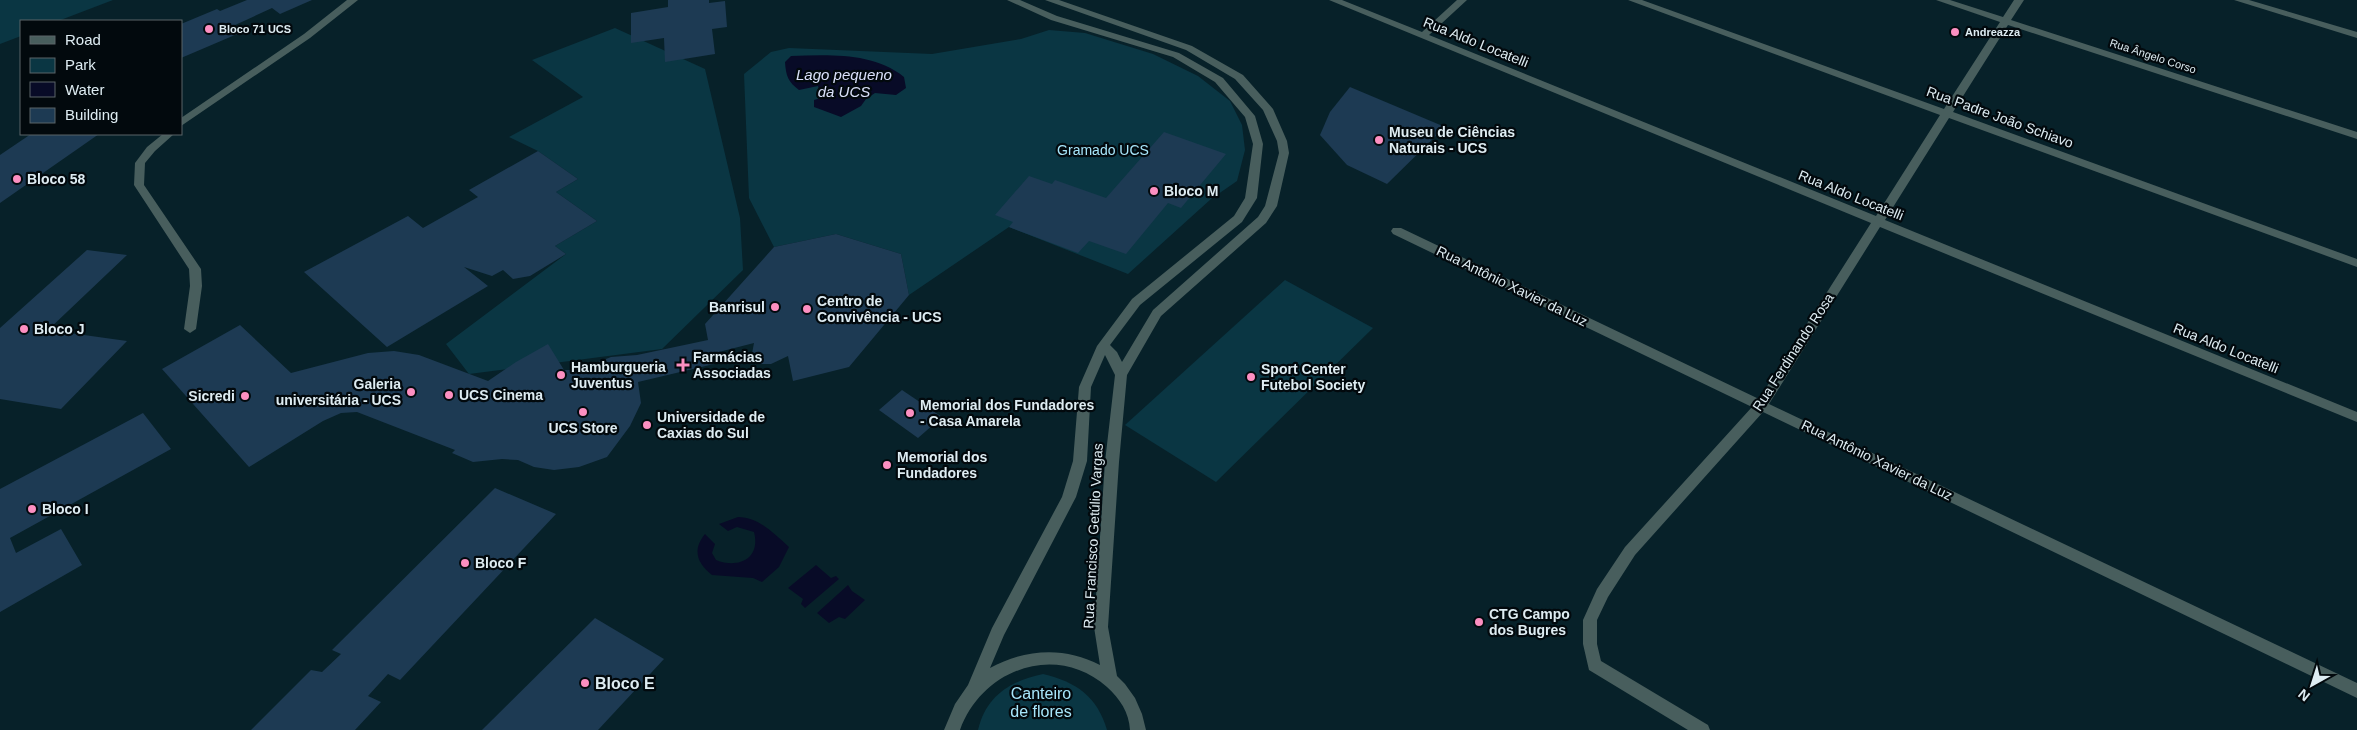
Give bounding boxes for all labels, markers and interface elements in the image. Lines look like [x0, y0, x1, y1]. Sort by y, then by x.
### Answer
street label: Rua Aldo Locatelli [1421, 14, 1531, 70]
legend [20, 20, 182, 135]
marker: Bloco 71 UCS [203, 23, 215, 35]
place label: Bloco 71 UCS [219, 23, 291, 35]
marker: Andreazza [1949, 26, 1961, 38]
place label: Andreazza [1965, 26, 2021, 38]
text: Road [65, 31, 101, 48]
street label: Rua Ângelo Corso [2108, 36, 2198, 76]
text: Park [65, 56, 96, 73]
water label: Lago pequeno da UCS [796, 66, 892, 100]
text: Water [65, 81, 104, 98]
street label: Rua Padre João Schiavo [1924, 83, 2076, 151]
text: Building [65, 106, 118, 123]
place label: Museu de Ciências Naturais - UCS [1389, 124, 1515, 156]
marker: Museu de Ciências Naturais - UCS [1373, 134, 1385, 146]
park label: Gramado UCS [1057, 142, 1149, 158]
street label: Rua Aldo Locatelli [1796, 167, 1906, 223]
place label: Bloco 58 [27, 171, 86, 187]
marker: Bloco 58 [11, 173, 23, 185]
place label: Bloco M [1164, 183, 1218, 199]
marker: Bloco M [1148, 185, 1160, 197]
street label: Rua Antônio Xavier da Luz [1434, 242, 1590, 330]
street label: Rua Ferdinando Rosa [1749, 290, 1837, 414]
place label: Centro de Convivência - UCS [817, 293, 941, 325]
place label: Banrisul [709, 299, 765, 315]
marker: Banrisul [769, 301, 781, 313]
marker: Centro de Convivência - UCS [801, 303, 813, 315]
street label: Rua Aldo Locatelli [2171, 320, 2281, 376]
place label: Bloco J [34, 321, 85, 337]
marker: Bloco J [18, 323, 30, 335]
place label: Farmácias Associadas [693, 349, 771, 381]
place label: Hamburgueria Juventus [571, 359, 666, 391]
marker: Farmácias Associadas [677, 359, 689, 371]
place label: Sport Center Futebol Society [1261, 361, 1365, 393]
marker: Hamburgueria Juventus [555, 369, 567, 381]
marker: Sport Center Futebol Society [1245, 371, 1257, 383]
place label: Galeria universitária - UCS [276, 376, 401, 408]
marker: Galeria universitária - UCS [405, 386, 417, 398]
place label: UCS Cinema [459, 387, 543, 403]
place label: Sicredi [188, 388, 235, 404]
marker: UCS Cinema [443, 389, 455, 401]
marker: Sicredi [239, 390, 251, 402]
place label: Memorial dos Fundadores - Casa Amarela [920, 397, 1094, 429]
marker: UCS Store [577, 406, 589, 418]
marker: Memorial dos Fundadores - Casa Amarela [904, 407, 916, 419]
place label: Universidade de Caxias do Sul [657, 409, 765, 441]
street label: Rua Antônio Xavier da Luz [1799, 416, 1955, 504]
marker: Universidade de Caxias do Sul [641, 419, 653, 431]
place label: UCS Store [548, 420, 618, 436]
street label: Rua Francisco Getúlio Vargas [1080, 443, 1106, 629]
place label: Memorial dos Fundadores [897, 449, 987, 481]
marker: Memorial dos Fundadores [881, 459, 893, 471]
place label: Bloco I [42, 501, 89, 517]
marker: Bloco I [26, 503, 38, 515]
place label: Bloco F [475, 555, 527, 571]
marker: Bloco F [459, 557, 471, 569]
place label: CTG Campo dos Bugres [1489, 606, 1570, 638]
marker: CTG Campo dos Bugres [1473, 616, 1485, 628]
north arrow [2287, 660, 2337, 710]
place label: Bloco E [595, 675, 655, 692]
marker: Bloco E [579, 677, 591, 689]
park label: Canteiro de flores [1010, 685, 1072, 720]
text: N [2295, 686, 2313, 705]

